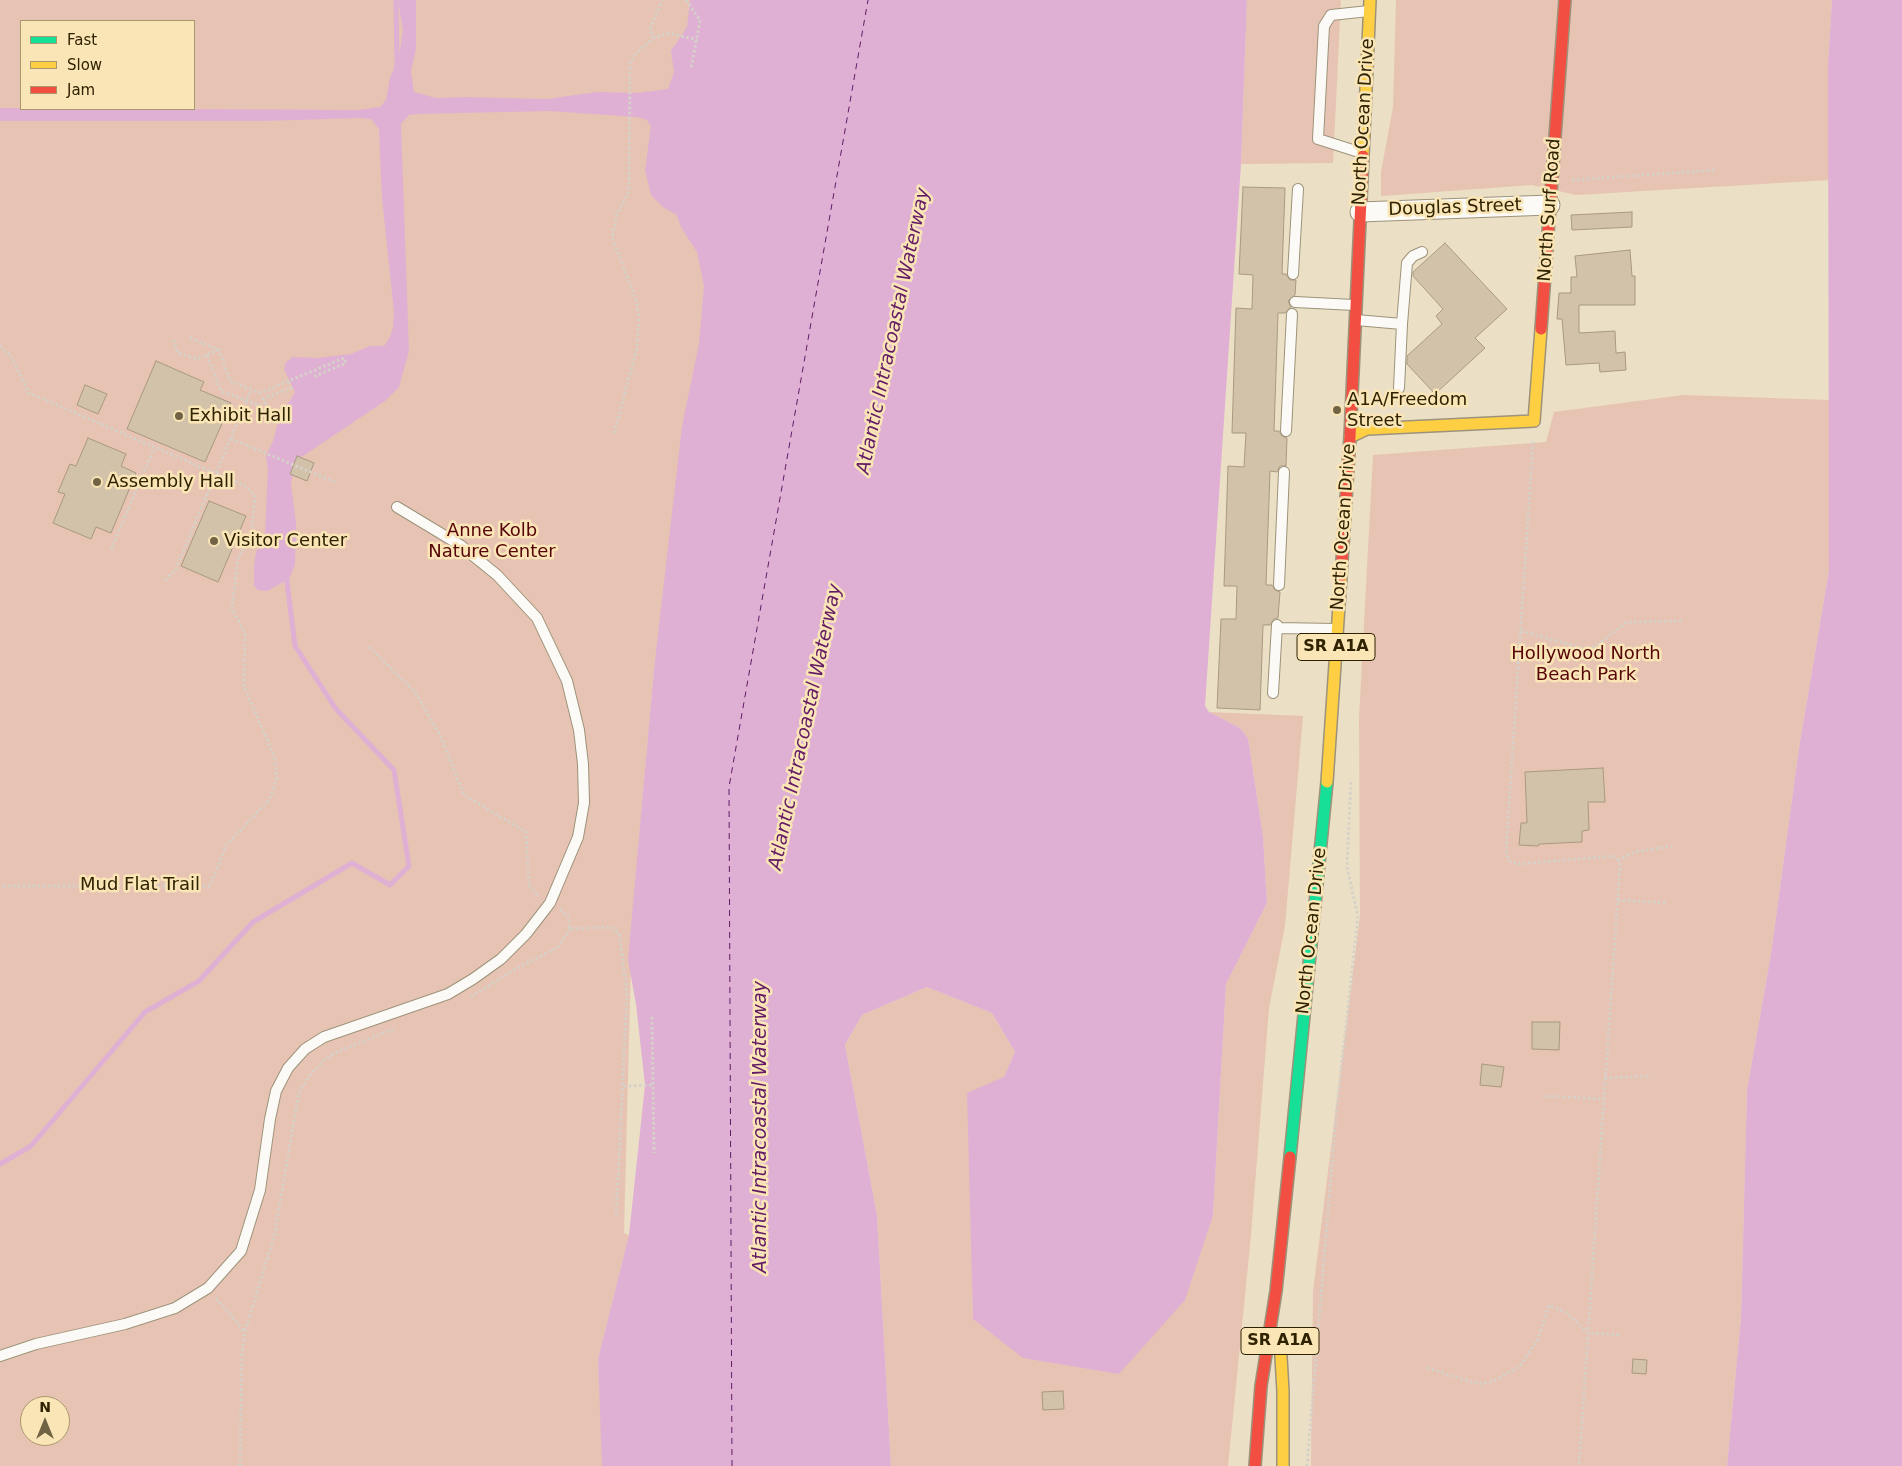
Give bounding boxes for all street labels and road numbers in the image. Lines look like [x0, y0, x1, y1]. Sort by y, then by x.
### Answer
street label: North Ocean Drive [1349, 38, 1379, 206]
street label: North Surf Road [1534, 138, 1566, 282]
street label: Douglas Street [1388, 195, 1522, 221]
street label: North Ocean Drive [1327, 443, 1361, 611]
road number: SR A1A [1297, 634, 1375, 660]
street label: North Ocean Drive [1293, 847, 1331, 1015]
street label: Mud Flat Trail [80, 874, 200, 896]
road number: SR A1A [1241, 1328, 1319, 1354]

